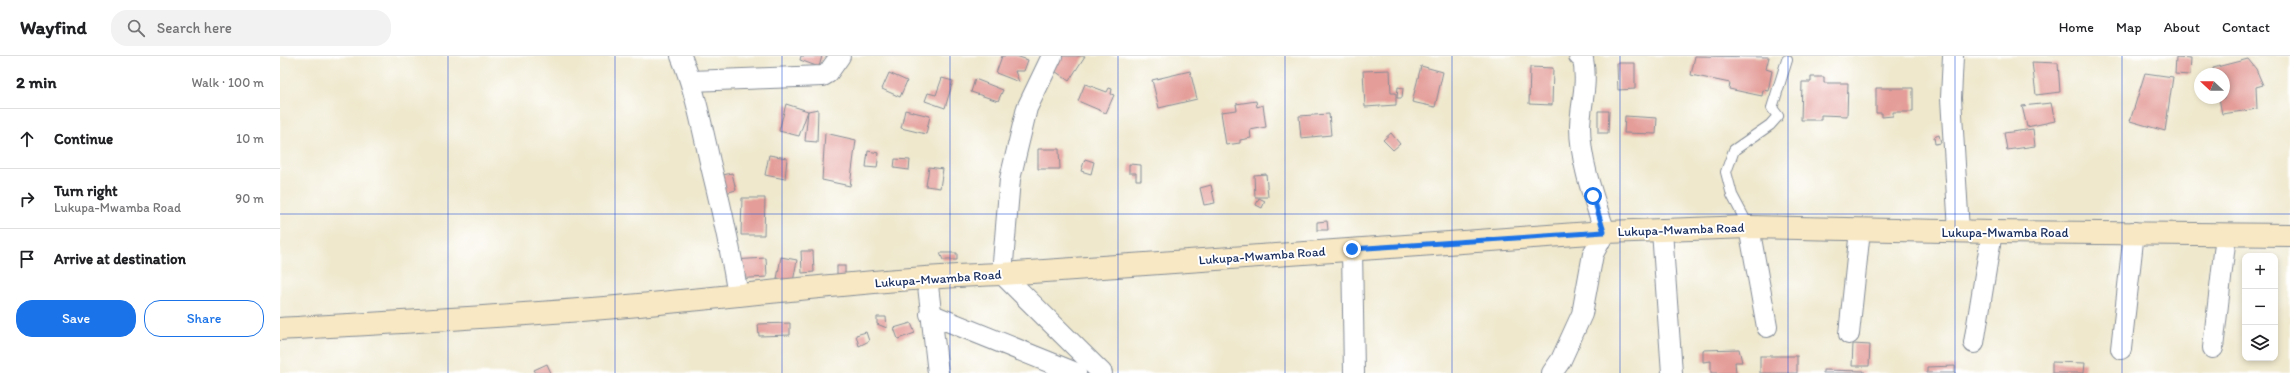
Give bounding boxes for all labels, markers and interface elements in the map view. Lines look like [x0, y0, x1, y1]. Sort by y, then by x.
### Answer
search box [111, 10, 391, 46]
text: Wayfind [20, 16, 87, 39]
icon: search [125, 17, 147, 39]
text: Search here [157, 19, 232, 37]
text: Home [2059, 19, 2094, 36]
text: Map [2116, 19, 2142, 36]
text: About [2164, 19, 2200, 36]
text: Contact [2222, 19, 2270, 36]
north arrow [2194, 68, 2230, 104]
text: 2 min [16, 72, 56, 92]
text: Walk · 100 m [191, 75, 264, 90]
icon: ahead [16, 128, 38, 150]
text: Continue [54, 130, 113, 148]
text: 10 m [236, 131, 264, 146]
text: Turn right [54, 182, 118, 200]
route start [1584, 187, 1602, 205]
icon: right [16, 188, 38, 210]
text: 90 m [235, 191, 264, 206]
text: Lukupa-Mwamba Road [54, 200, 181, 215]
street label: Lukupa-Mwamba Road [1617, 220, 1745, 239]
street label: Lukupa-Mwamba Road [1942, 225, 2068, 240]
route end [1343, 240, 1361, 258]
street label: Lukupa-Mwamba Road [1198, 244, 1326, 267]
icon: arrive [16, 248, 38, 270]
text: Arrive at destination [54, 250, 186, 268]
map controls [2242, 253, 2278, 361]
button: + [2242, 253, 2278, 289]
street label: Lukupa-Mwamba Road [874, 267, 1002, 290]
button: − [2242, 289, 2278, 325]
button: Save [16, 300, 136, 337]
button: Share [144, 300, 264, 337]
button: layers [2242, 325, 2278, 361]

